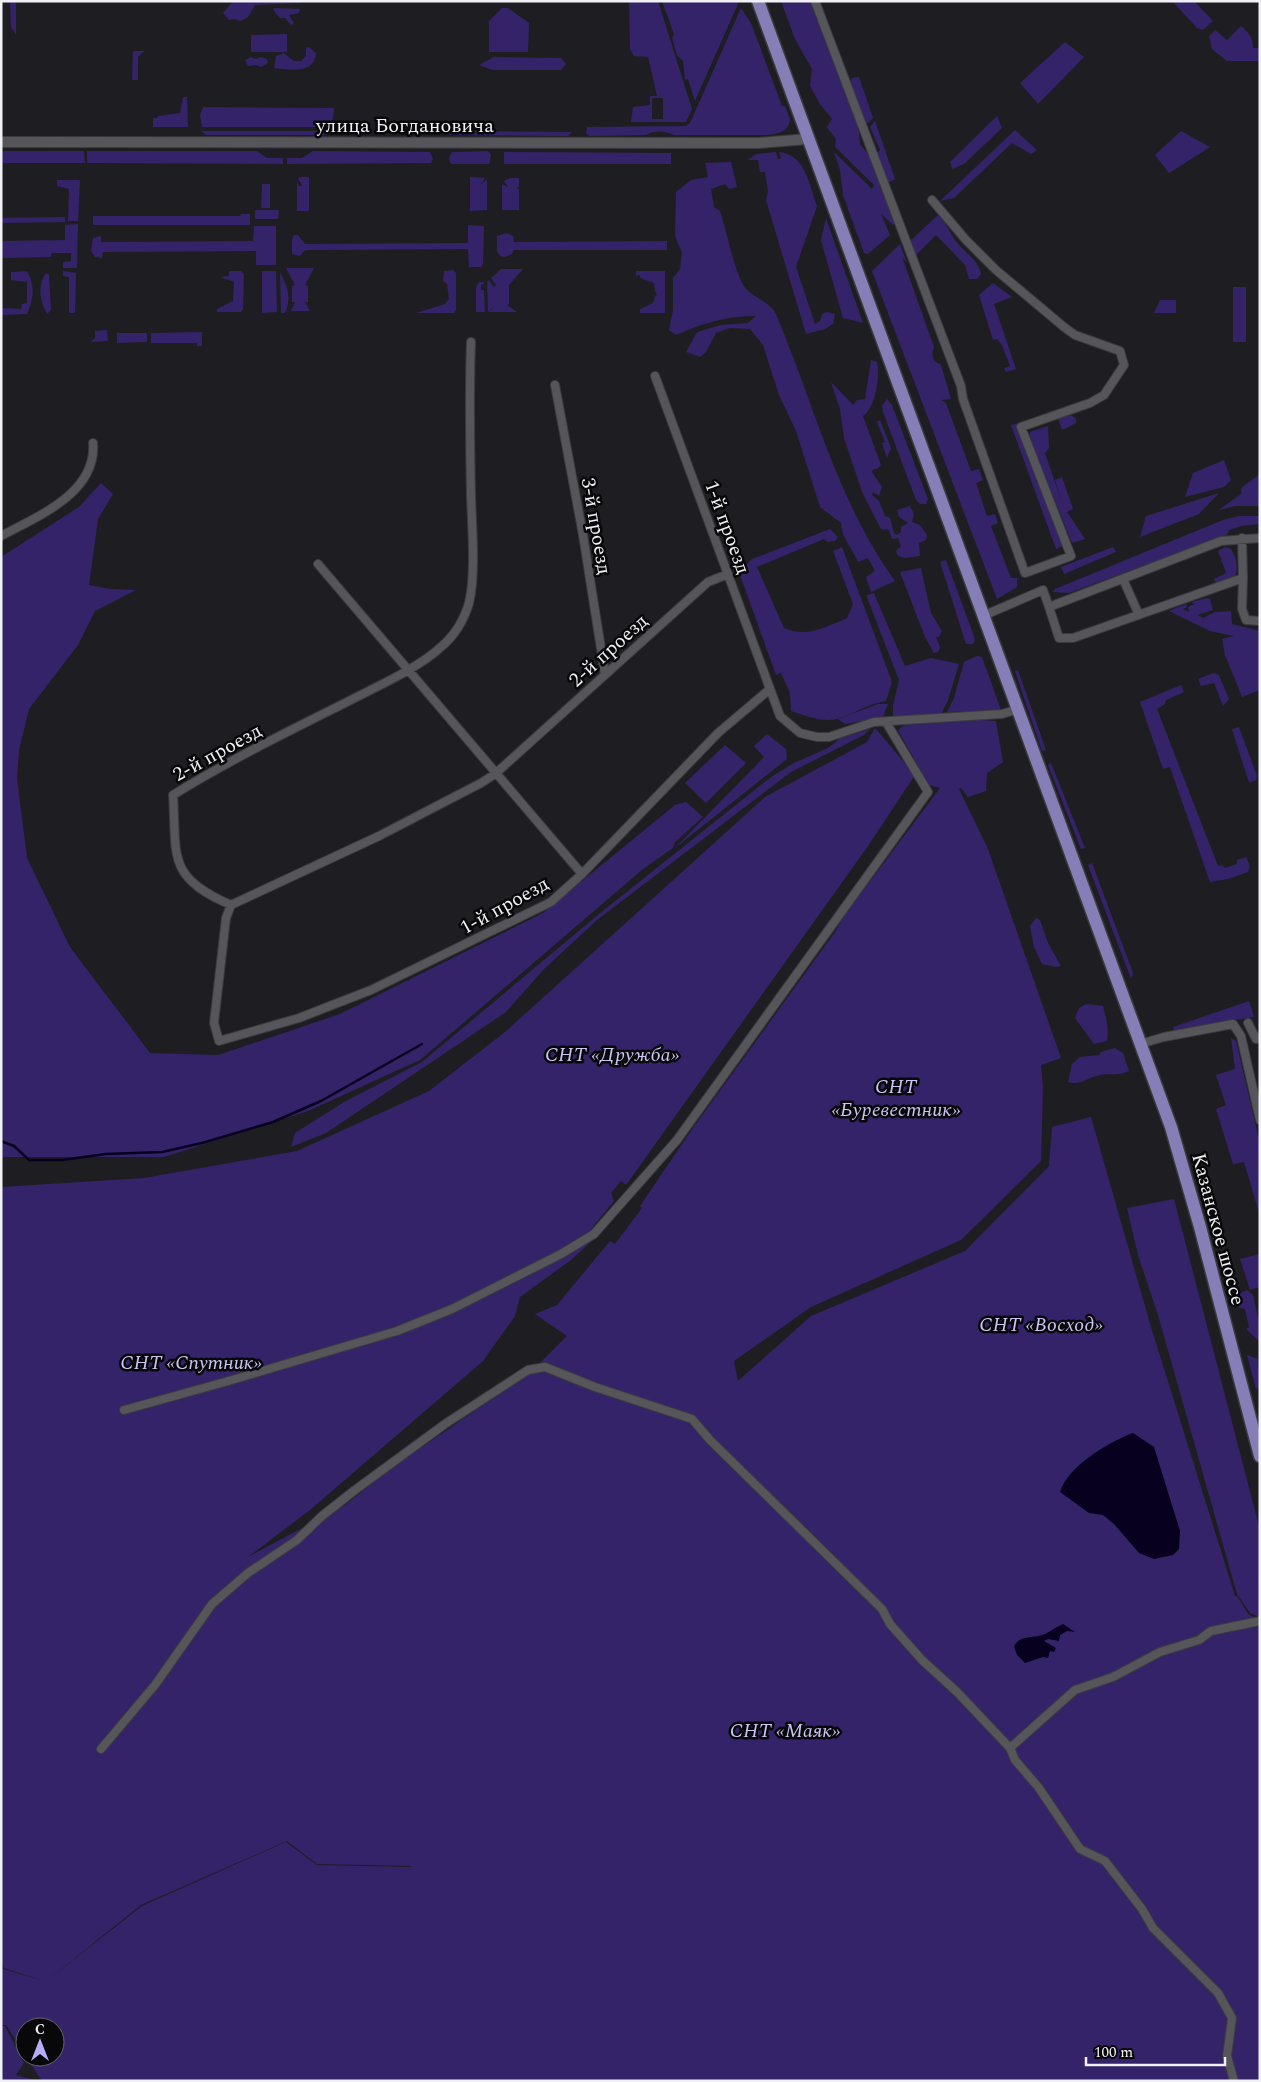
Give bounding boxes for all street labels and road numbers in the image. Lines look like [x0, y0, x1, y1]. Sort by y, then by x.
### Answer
street label: улица Богдановича [315, 111, 494, 141]
street label: 3-й проезд [573, 475, 619, 577]
street label: 1-й проезд [696, 476, 758, 578]
street label: 2-й проезд [562, 607, 655, 695]
street label: 2-й проезд [167, 716, 268, 790]
street label: 1-й проезд [454, 869, 555, 943]
street label: Казанское шоссе [1183, 1150, 1253, 1309]

